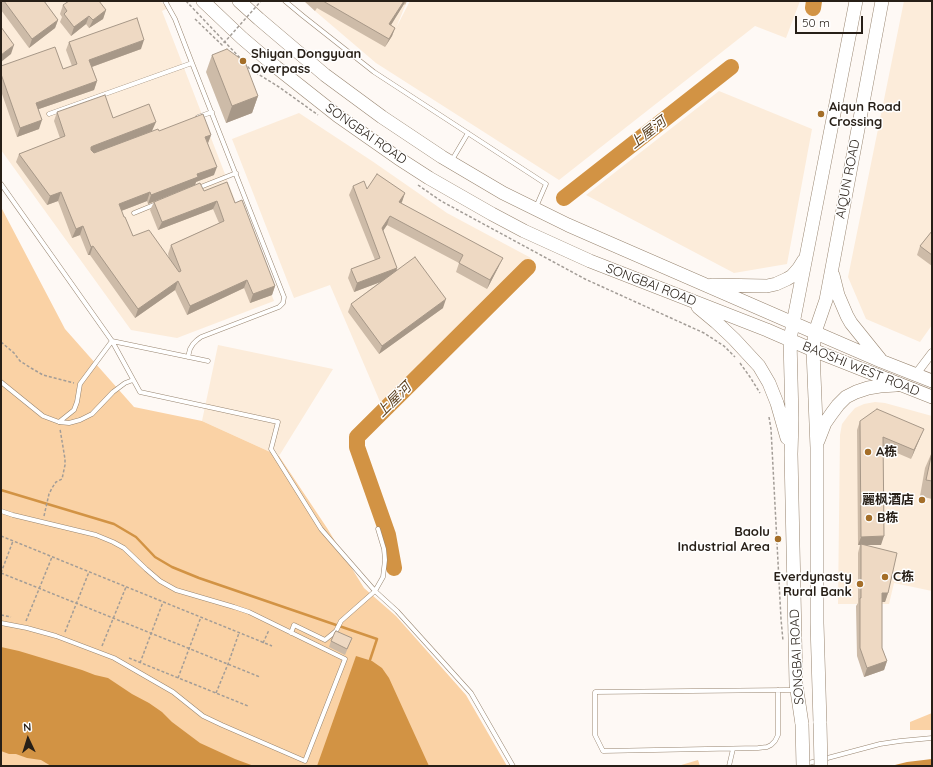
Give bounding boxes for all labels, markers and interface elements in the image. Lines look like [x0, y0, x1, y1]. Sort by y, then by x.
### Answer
scale bar [797, 8, 865, 34]
text: 50 m [802, 15, 830, 30]
place label: Shiyan Dongyuan Overpass [251, 46, 361, 77]
marker: Shiyan Dongyuan Overpass [238, 56, 248, 66]
place label: Aiqun Road Crossing [829, 99, 901, 130]
street label: SONGBAI ROAD [322, 100, 410, 168]
marker: Aiqun Road Crossing [816, 109, 826, 119]
water label: 上屋河 [626, 113, 670, 153]
street label: AIQUN ROAD [833, 138, 863, 220]
street label: SONGBAI ROAD [604, 261, 698, 309]
street label: BAOSHI WEST ROAD [800, 338, 922, 400]
water label: 上屋河 [373, 379, 415, 421]
place label: A栋 [876, 444, 897, 460]
marker: A栋 [863, 447, 873, 457]
place label: 麗枫酒店 [862, 492, 914, 508]
marker: 麗枫酒店 [917, 495, 927, 505]
place label: B栋 [877, 510, 899, 526]
marker: B栋 [864, 513, 874, 523]
place label: Baolu Industrial Area [678, 524, 770, 555]
marker: Baolu Industrial Area [773, 534, 783, 544]
place label: Everdynasty Rural Bank [774, 569, 852, 600]
place label: C栋 [893, 569, 914, 585]
marker: C栋 [880, 572, 890, 582]
marker: Everdynasty Rural Bank [855, 579, 865, 589]
street label: SONGBAI ROAD [787, 609, 807, 705]
north arrow [8, 719, 48, 759]
text: N [23, 720, 32, 734]

